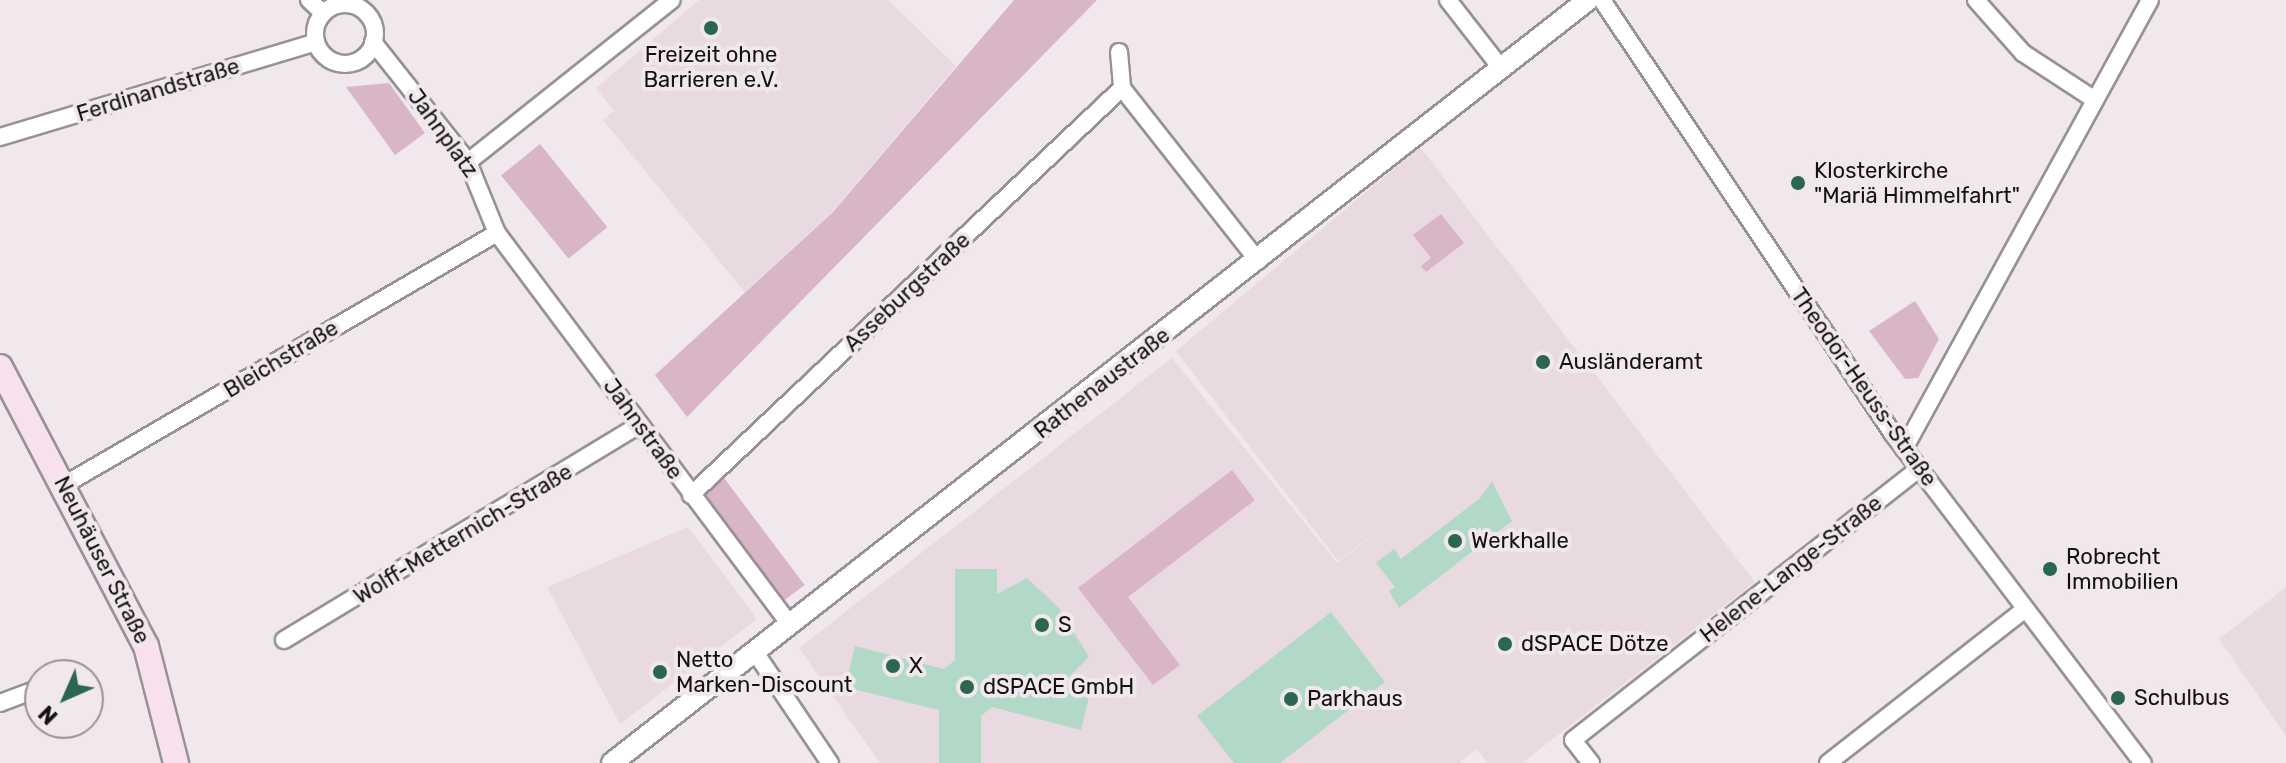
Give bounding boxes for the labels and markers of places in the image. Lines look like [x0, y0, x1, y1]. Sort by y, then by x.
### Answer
marker: Freizeit ohne Barrieren e.V. [702, 19, 720, 37]
place label: Freizeit ohne Barrieren e.V. [643, 41, 779, 92]
place label: Klosterkirche "Mariä Himmelfahrt" [1814, 157, 2020, 208]
marker: Klosterkirche "Mariä Himmelfahrt" [1789, 174, 1807, 192]
place label: Ausländeramt [1559, 349, 1703, 375]
marker: Ausländeramt [1534, 353, 1552, 371]
place label: Werkhalle [1471, 528, 1569, 554]
marker: Werkhalle [1446, 532, 1464, 550]
place label: Robrecht Immobilien [2066, 543, 2178, 594]
marker: Robrecht Immobilien [2041, 560, 2059, 578]
place label: S [1058, 612, 1072, 638]
marker: S [1033, 616, 1051, 634]
place label: dSPACE Dötze [1521, 631, 1668, 657]
marker: dSPACE Dötze [1496, 635, 1514, 653]
place label: Netto Marken-Discount [676, 646, 852, 698]
place label: X [909, 653, 923, 679]
marker: X [884, 657, 902, 675]
marker: Netto Marken-Discount [651, 663, 669, 681]
place label: dSPACE GmbH [983, 674, 1134, 700]
marker: dSPACE GmbH [958, 678, 976, 696]
place label: Schulbus [2134, 685, 2229, 711]
place label: Parkhaus [1307, 686, 1403, 712]
marker: Schulbus [2109, 689, 2127, 707]
marker: Parkhaus [1282, 690, 1300, 708]

